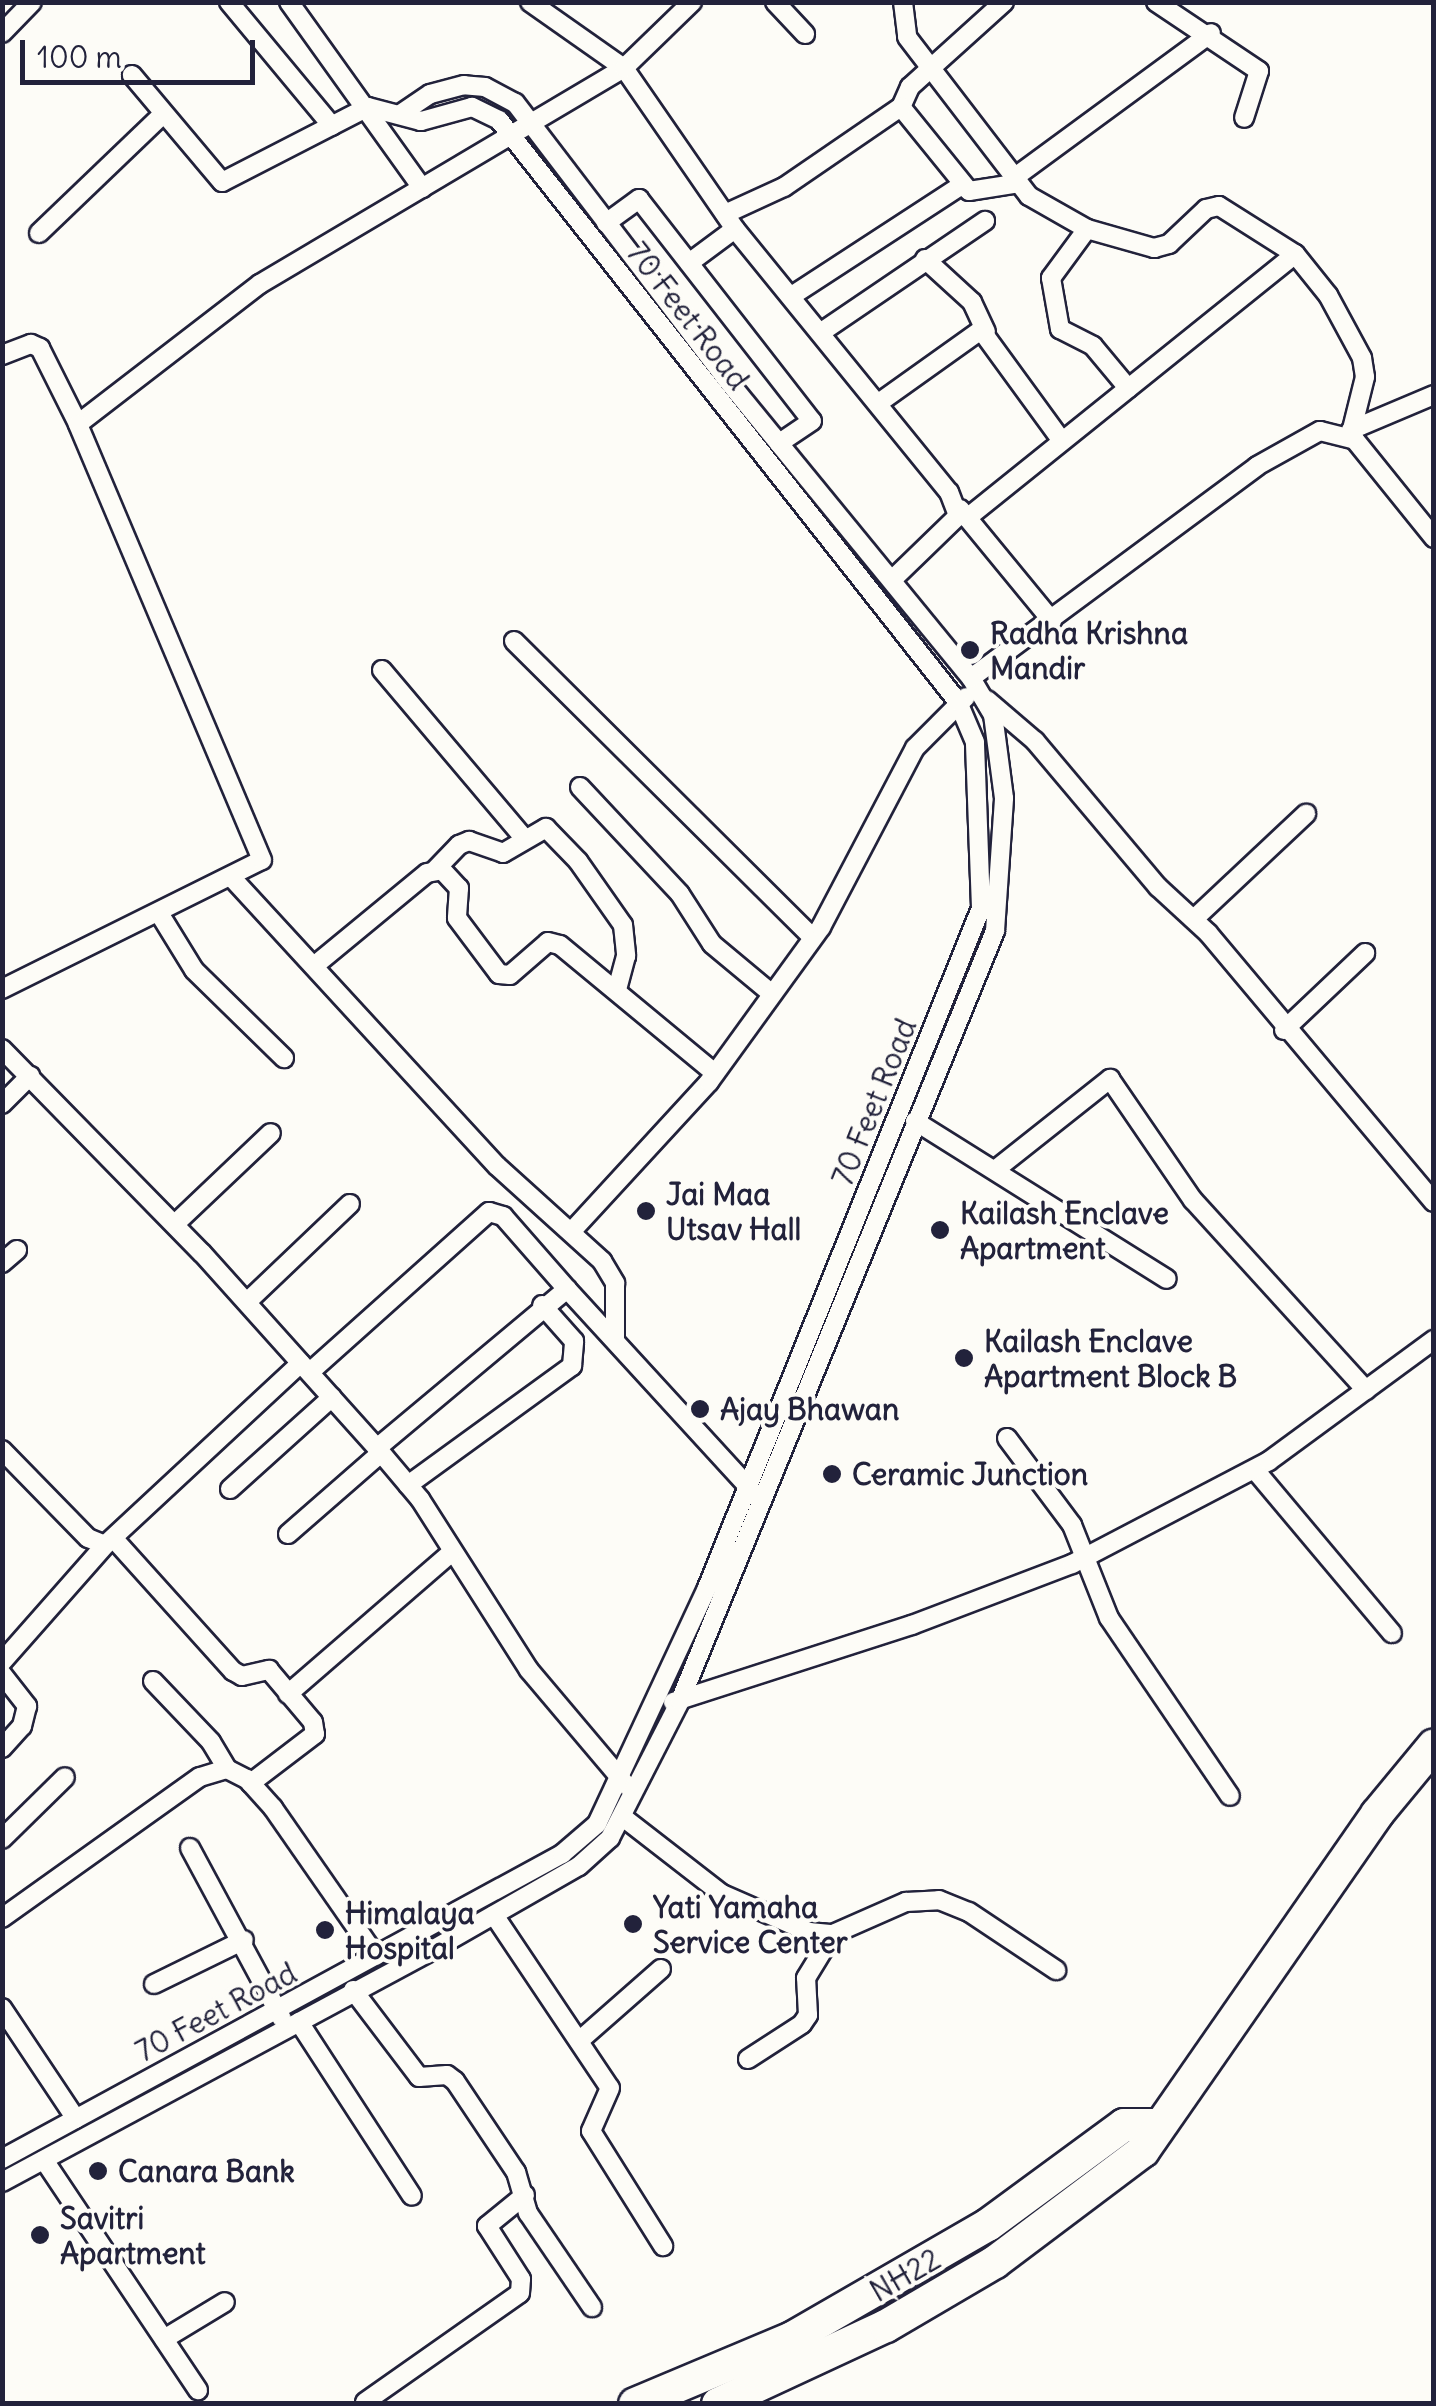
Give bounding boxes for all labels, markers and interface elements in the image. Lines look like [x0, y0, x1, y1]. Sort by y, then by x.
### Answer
scale bar [25, 20, 260, 82]
text: 100 m [37, 38, 122, 76]
street label: 70 Feet Road [619, 235, 757, 397]
place label: Radha Krishna Mandir [990, 615, 1188, 686]
marker: Radha Krishna Mandir [959, 639, 981, 661]
street label: 70 Feet Road [824, 1013, 924, 1191]
place label: Jai Maa Utsav Hall [666, 1176, 801, 1246]
place label: Kailash Enclave Apartment [960, 1195, 1169, 1266]
marker: Jai Maa Utsav Hall [635, 1200, 657, 1222]
marker: Kailash Enclave Apartment [929, 1219, 951, 1241]
place label: Kailash Enclave Apartment Block B [984, 1323, 1237, 1394]
marker: Kailash Enclave Apartment Block B [953, 1347, 975, 1369]
place label: Ajay Bhawan [720, 1391, 899, 1427]
marker: Ajay Bhawan [689, 1398, 711, 1420]
place label: Ceramic Junction [852, 1456, 1088, 1492]
marker: Ceramic Junction [821, 1463, 843, 1485]
place label: Yati Yamaha Service Center [653, 1889, 848, 1960]
place label: Himalaya Hospital [345, 1895, 475, 1966]
marker: Yati Yamaha Service Center [622, 1913, 644, 1935]
marker: Himalaya Hospital [314, 1919, 336, 1941]
street label: 70 Feet Road [129, 1955, 303, 2069]
place label: Canara Bank [118, 2153, 295, 2189]
marker: Canara Bank [87, 2160, 109, 2182]
place label: Savitri Apartment [60, 2200, 206, 2270]
marker: Savitri Apartment [29, 2224, 51, 2246]
street label: NH22 [863, 2241, 947, 2309]

